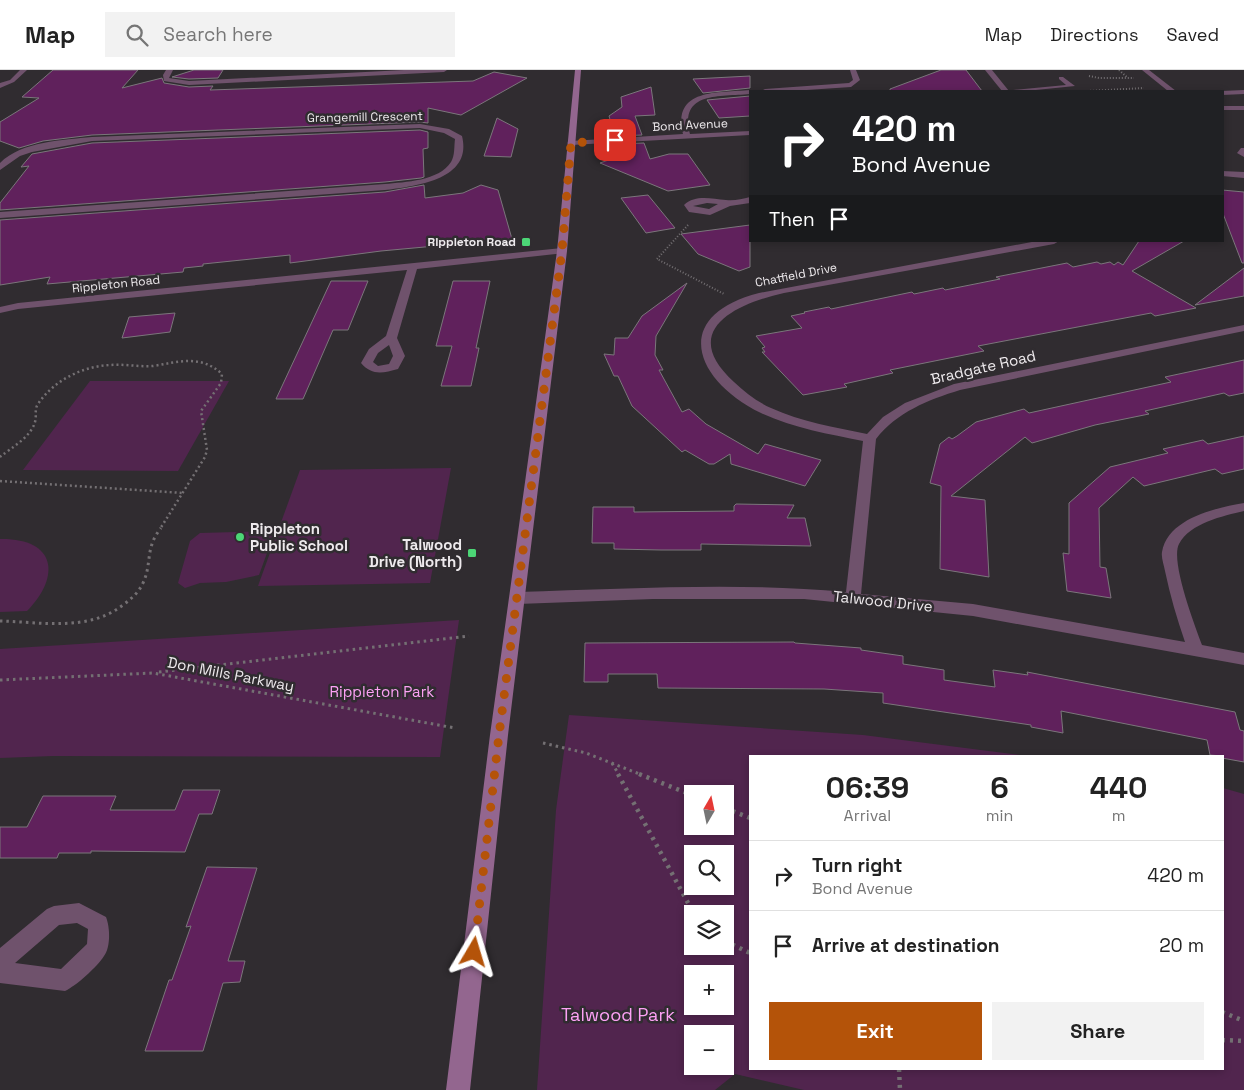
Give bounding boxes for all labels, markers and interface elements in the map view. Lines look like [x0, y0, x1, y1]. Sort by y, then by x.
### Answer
search box [105, 12, 455, 57]
text: Map [25, 19, 75, 50]
icon: search [123, 21, 151, 49]
text: Search here [163, 22, 273, 47]
text: Map [985, 23, 1022, 46]
text: Directions [1050, 23, 1139, 46]
text: Saved [1167, 23, 1219, 46]
text: 420 m [852, 107, 957, 151]
street label: Grangemill Crescent [307, 108, 423, 126]
icon: right [769, 110, 834, 175]
street label: Bond Avenue [652, 115, 728, 135]
pin [594, 119, 636, 161]
icon: arrive [601, 126, 629, 154]
text: Bond Avenue [852, 150, 991, 178]
icon: arrive [825, 205, 853, 233]
text: Then [769, 207, 815, 232]
place label: Rippleton Road [428, 234, 516, 250]
marker: Rippleton Road [520, 236, 532, 248]
street label: Chatfield Drive [754, 259, 838, 291]
street label: Rippleton Road [71, 271, 161, 297]
street label: Bradgate Road [929, 346, 1037, 388]
place label: Rippleton Public School [250, 519, 348, 555]
marker: Rippleton Public School [234, 531, 246, 543]
place label: Talwood Drive (North) [369, 535, 462, 571]
marker: Talwood Drive (North) [466, 547, 478, 559]
street label: Talwood Drive [832, 586, 934, 616]
street label: Don Mills Parkway [166, 652, 296, 696]
park label: Rippleton Park [330, 682, 434, 701]
text: 06:39 [826, 768, 909, 807]
text: 6 [990, 768, 1009, 807]
text: 440 [1090, 768, 1147, 807]
north arrow [684, 785, 734, 835]
map controls [684, 785, 734, 1075]
text: Arrival [844, 805, 891, 826]
text: min [986, 805, 1013, 826]
text: m [1112, 805, 1126, 826]
button: search [684, 845, 734, 895]
text: Turn right [812, 853, 902, 878]
icon: right [769, 862, 797, 890]
text: 420 m [1147, 863, 1204, 888]
text: Bond Avenue [812, 878, 913, 899]
button: layers [684, 905, 734, 955]
position arrow [447, 925, 499, 977]
icon: arrive [769, 932, 797, 960]
text: Arrive at destination [812, 933, 1000, 958]
text: 20 m [1159, 933, 1204, 958]
button: + [684, 965, 734, 1015]
button: Exit [769, 1002, 982, 1060]
button: Share [992, 1002, 1204, 1060]
park label: Talwood Park [561, 1003, 675, 1026]
button: − [684, 1025, 734, 1075]

